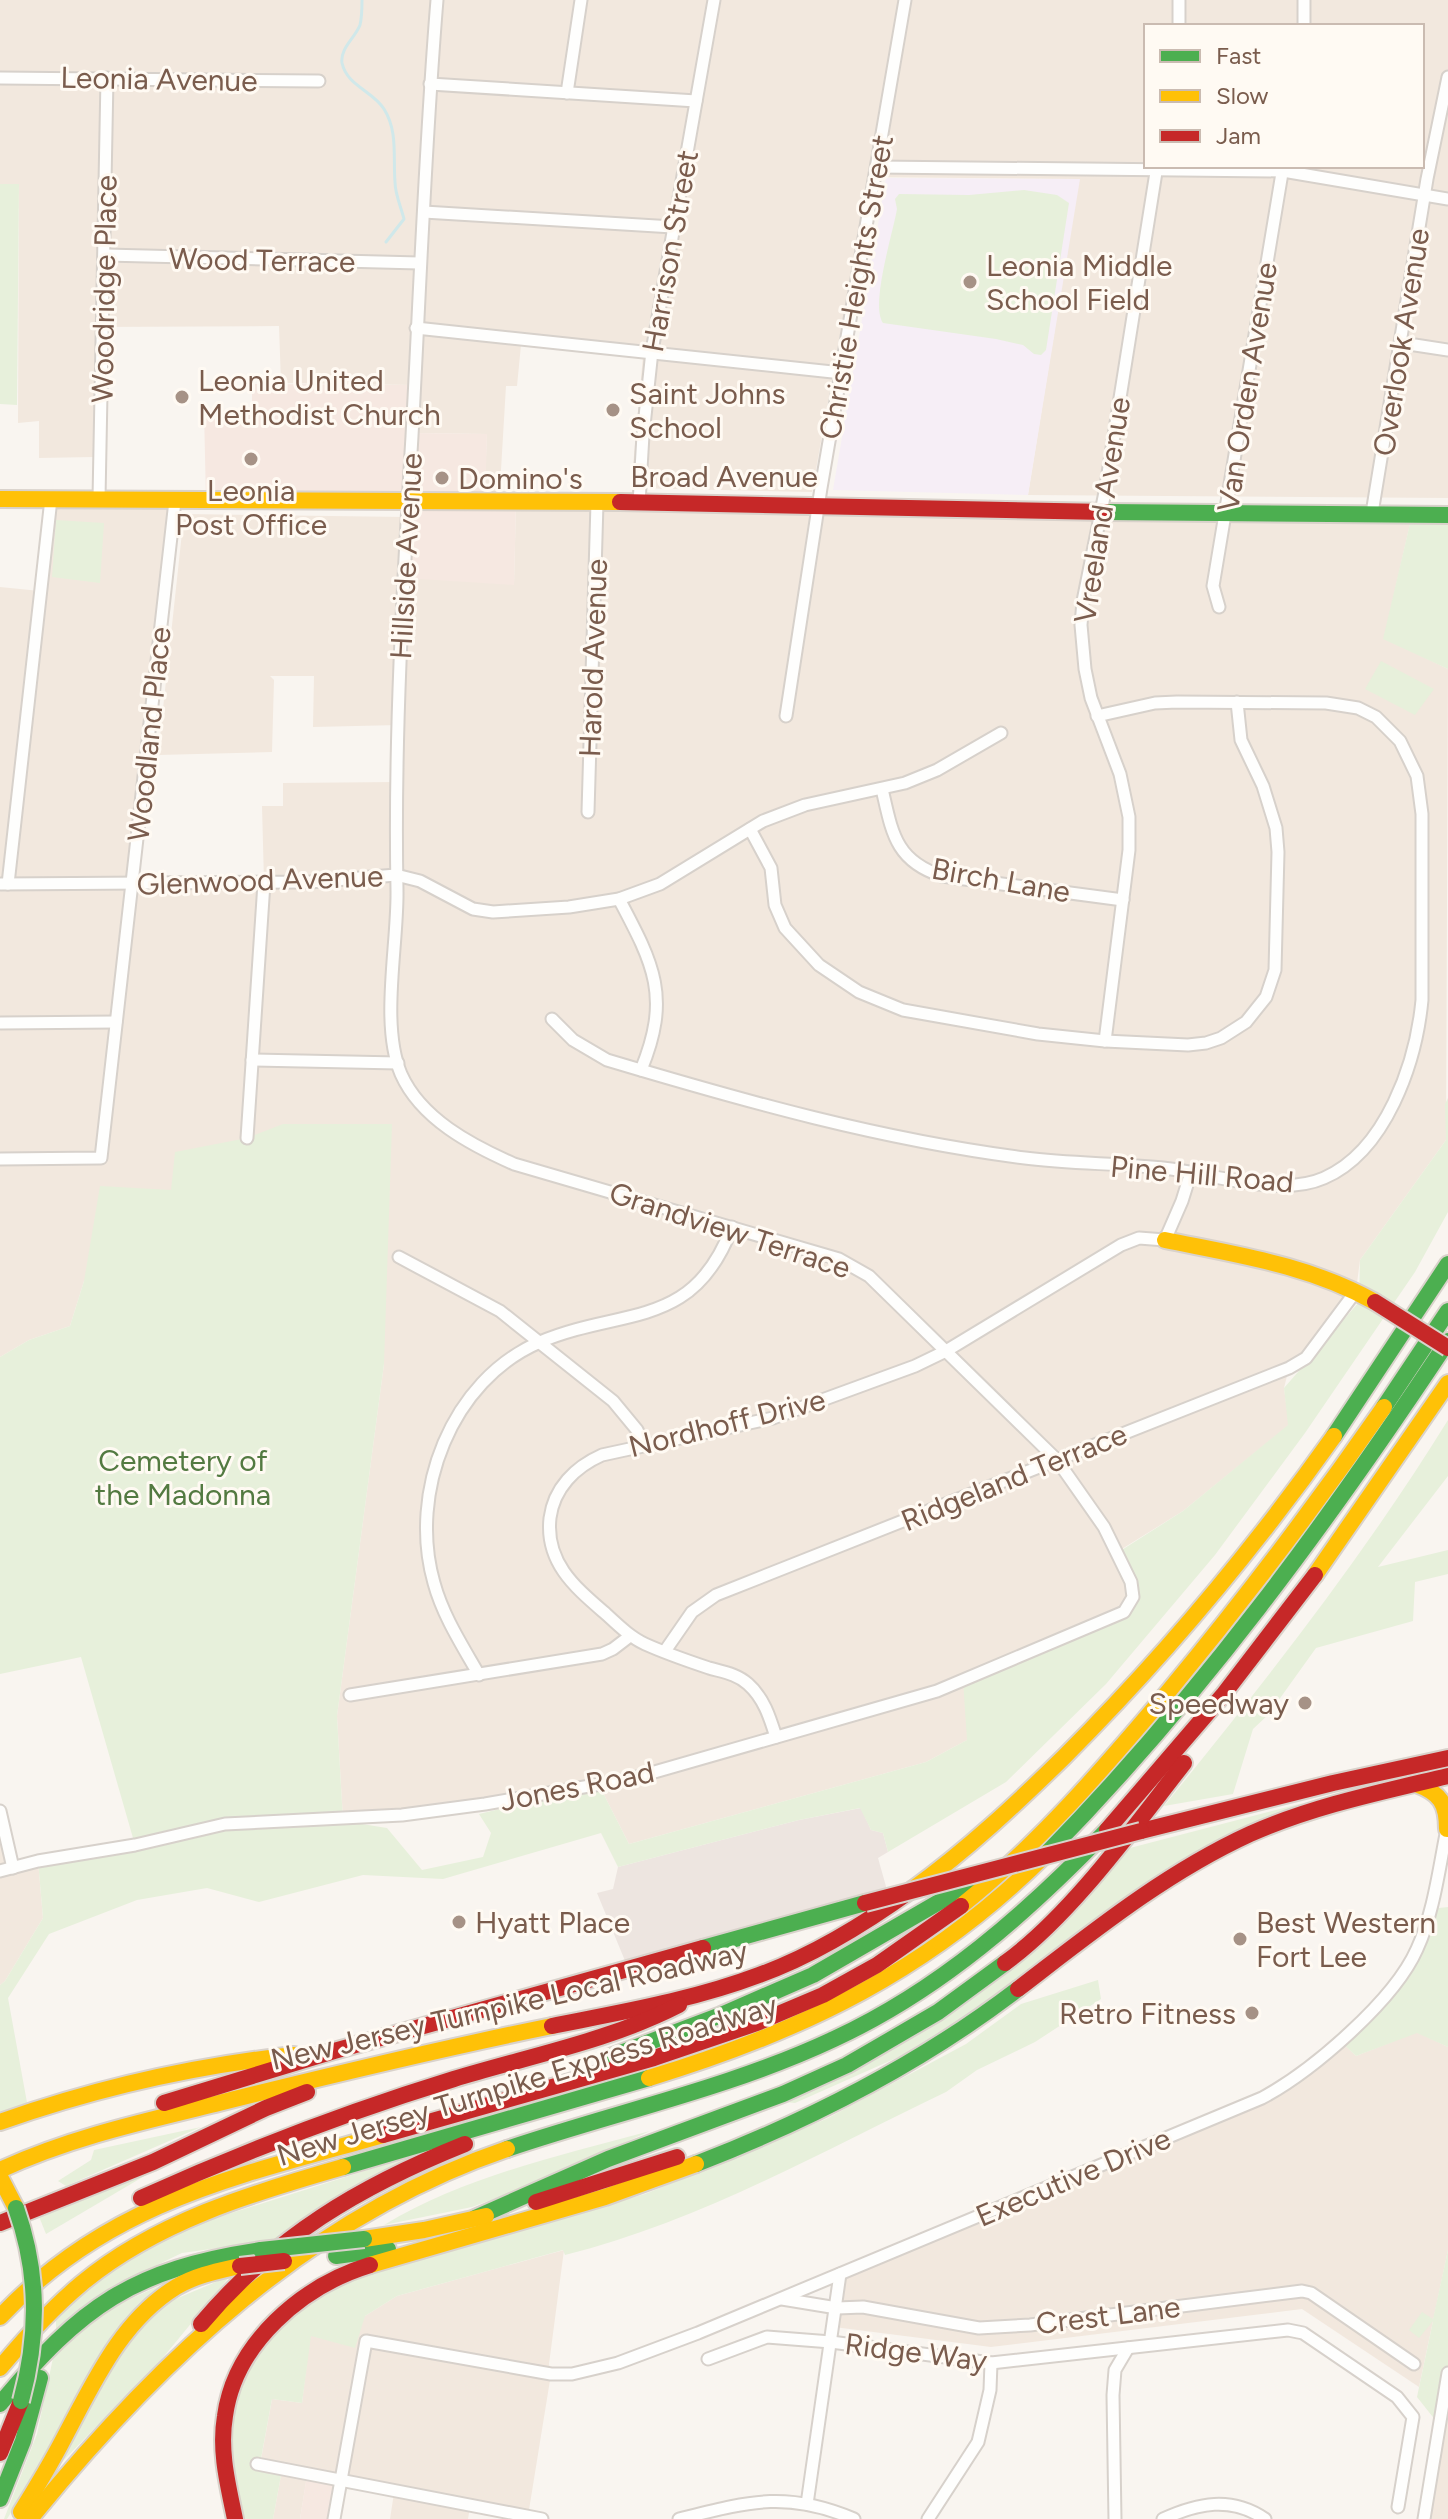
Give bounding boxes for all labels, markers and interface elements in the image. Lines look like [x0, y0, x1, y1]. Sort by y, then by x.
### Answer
legend [1144, 24, 1424, 168]
text: Fast [1216, 41, 1261, 70]
street label: Leonia Avenue [60, 59, 258, 99]
text: Slow [1216, 81, 1269, 110]
text: Jam [1216, 121, 1261, 150]
street label: Christie Heights Street [811, 132, 901, 442]
street label: Harrison Street [634, 147, 706, 355]
street label: Woodridge Place [84, 175, 124, 403]
street label: Overlook Avenue [1365, 226, 1437, 458]
street label: Wood Terrace [168, 240, 356, 280]
place label: Leonia Middle School Field [986, 247, 1172, 318]
street label: Van Orden Avenue [1209, 260, 1285, 514]
marker: Leonia Middle School Field [961, 273, 979, 291]
place label: Leonia United Methodist Church [198, 362, 441, 433]
place label: Saint Johns School [629, 375, 785, 446]
marker: Leonia United Methodist Church [173, 388, 191, 406]
street label: Vreeland Avenue [1066, 394, 1138, 626]
marker: Saint Johns School [604, 401, 622, 419]
marker: Leonia Post Office [242, 450, 260, 468]
street label: Hillside Avenue [382, 452, 430, 660]
street label: Broad Avenue [630, 458, 818, 495]
place label: Domino's [458, 460, 583, 497]
marker: Domino's [433, 469, 451, 487]
place label: Leonia Post Office [175, 472, 327, 543]
street label: Harold Avenue [571, 558, 615, 758]
street label: Woodland Place [119, 625, 179, 843]
street label: Birch Lane [929, 850, 1073, 910]
street label: Glenwood Avenue [136, 857, 384, 903]
street label: Pine Hill Road [1109, 1148, 1295, 1200]
street label: Grandview Terrace [605, 1174, 855, 1286]
street label: Nordhoff Drive [625, 1381, 829, 1465]
street label: Ridgeland Terrace [896, 1415, 1132, 1539]
park label: Cemetery of the Madonna [95, 1442, 271, 1513]
place label: Speedway [1148, 1685, 1289, 1722]
marker: Speedway [1296, 1694, 1314, 1712]
street label: Jones Road [497, 1753, 657, 1819]
place label: Hyatt Place [475, 1904, 630, 1941]
place label: Best Western Fort Lee [1256, 1904, 1436, 1975]
marker: Hyatt Place [450, 1913, 468, 1931]
marker: Best Western Fort Lee [1231, 1930, 1249, 1948]
street label: New Jersey Turnpike Local Roadway [267, 1932, 751, 2078]
street label: New Jersey Turnpike Express Roadway [272, 1986, 782, 2174]
place label: Retro Fitness [1059, 1995, 1236, 2032]
marker: Retro Fitness [1243, 2004, 1261, 2022]
street label: Executive Drive [970, 2119, 1176, 2235]
street label: Crest Lane [1034, 2288, 1182, 2342]
street label: Ridge Way [843, 2325, 990, 2379]

